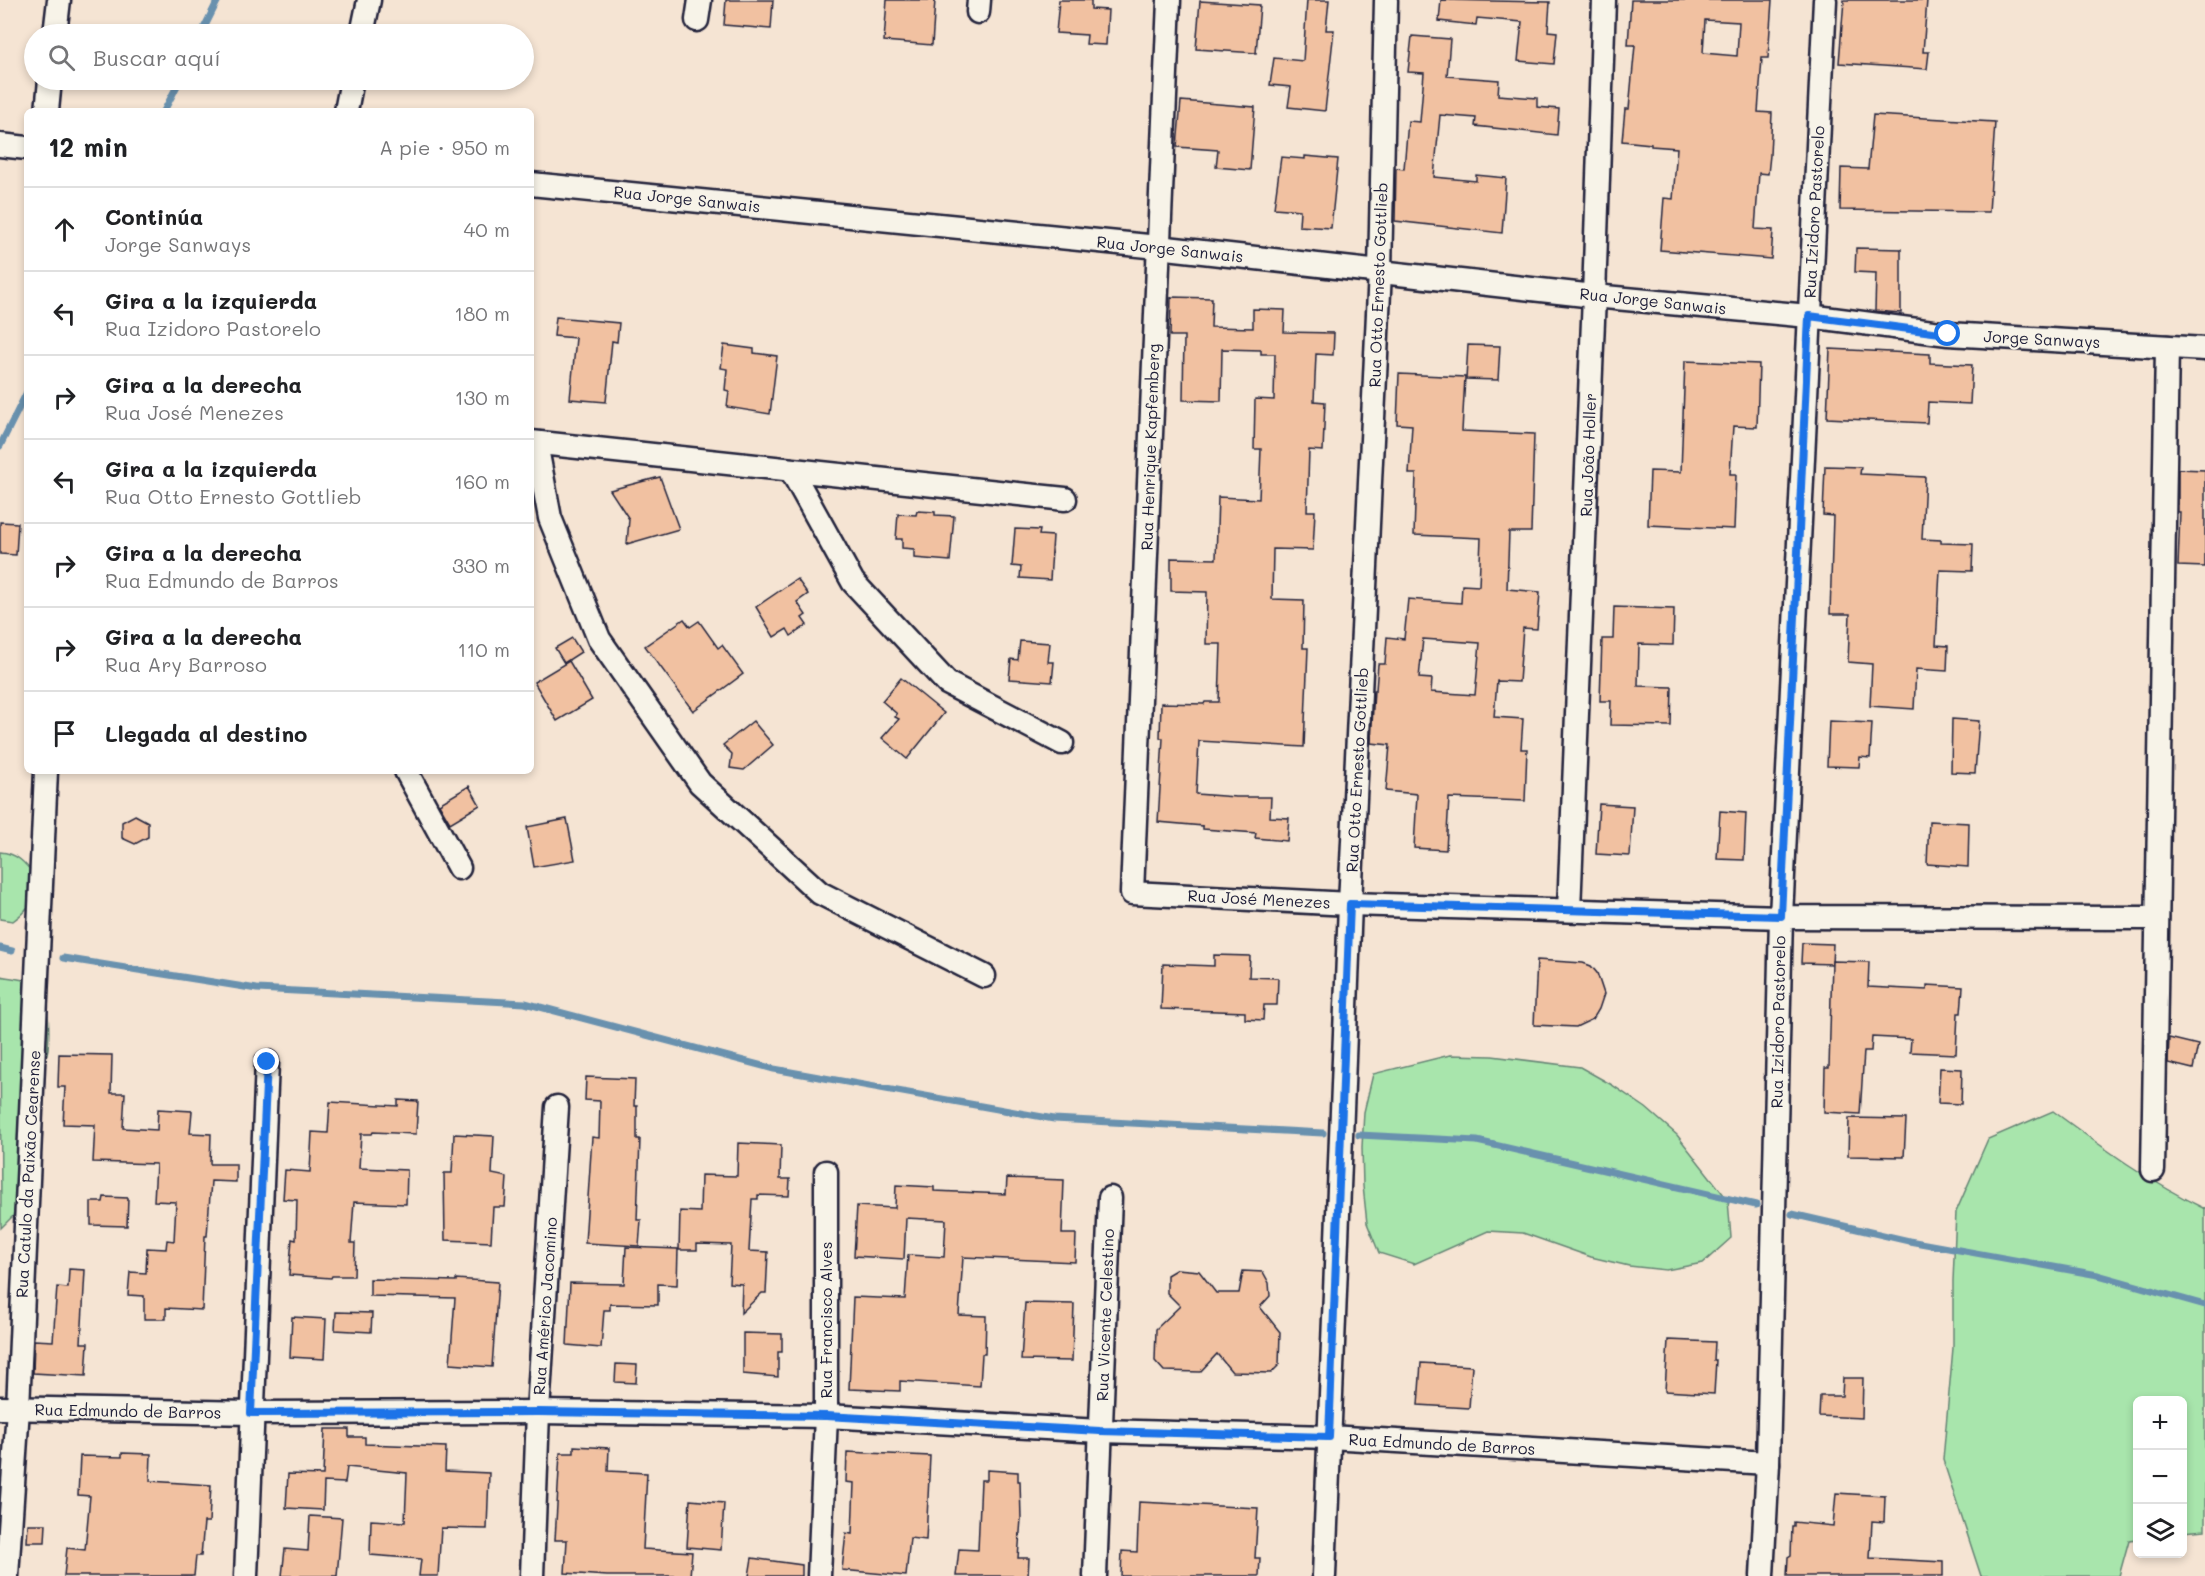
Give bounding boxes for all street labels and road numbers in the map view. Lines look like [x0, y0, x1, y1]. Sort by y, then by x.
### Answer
street label: Rua Izidoro Pastorelo [1798, 125, 1829, 299]
street label: Rua Jorge Sanwais [613, 180, 762, 217]
street label: Rua Otto Ernesto Gottlieb [1363, 182, 1392, 388]
street label: Rua Jorge Sanwais [1096, 230, 1245, 267]
street label: Rua Jorge Sanwais [1579, 282, 1728, 319]
street label: Jorge Sanways [1983, 325, 2101, 352]
street label: Rua Henrique Kapfemberg [1135, 343, 1164, 551]
street label: Rua João Holler [1575, 393, 1600, 517]
street label: Rua Otto Ernesto Gottlieb [1341, 667, 1372, 873]
street label: Rua José Menezes [1187, 884, 1331, 913]
street label: Rua Izidoro Pastorelo [1765, 935, 1790, 1108]
street label: Rua Catulo da Paixão Cearense [11, 1049, 44, 1298]
street label: Rua Américo Jacomino [528, 1216, 561, 1396]
street label: Rua Vicente Celestino [1091, 1228, 1118, 1402]
street label: Rua Francisco Alves [815, 1241, 836, 1399]
street label: Rua Edmundo de Barros [34, 1398, 222, 1423]
street label: Rua Edmundo de Barros [1348, 1428, 1536, 1459]

